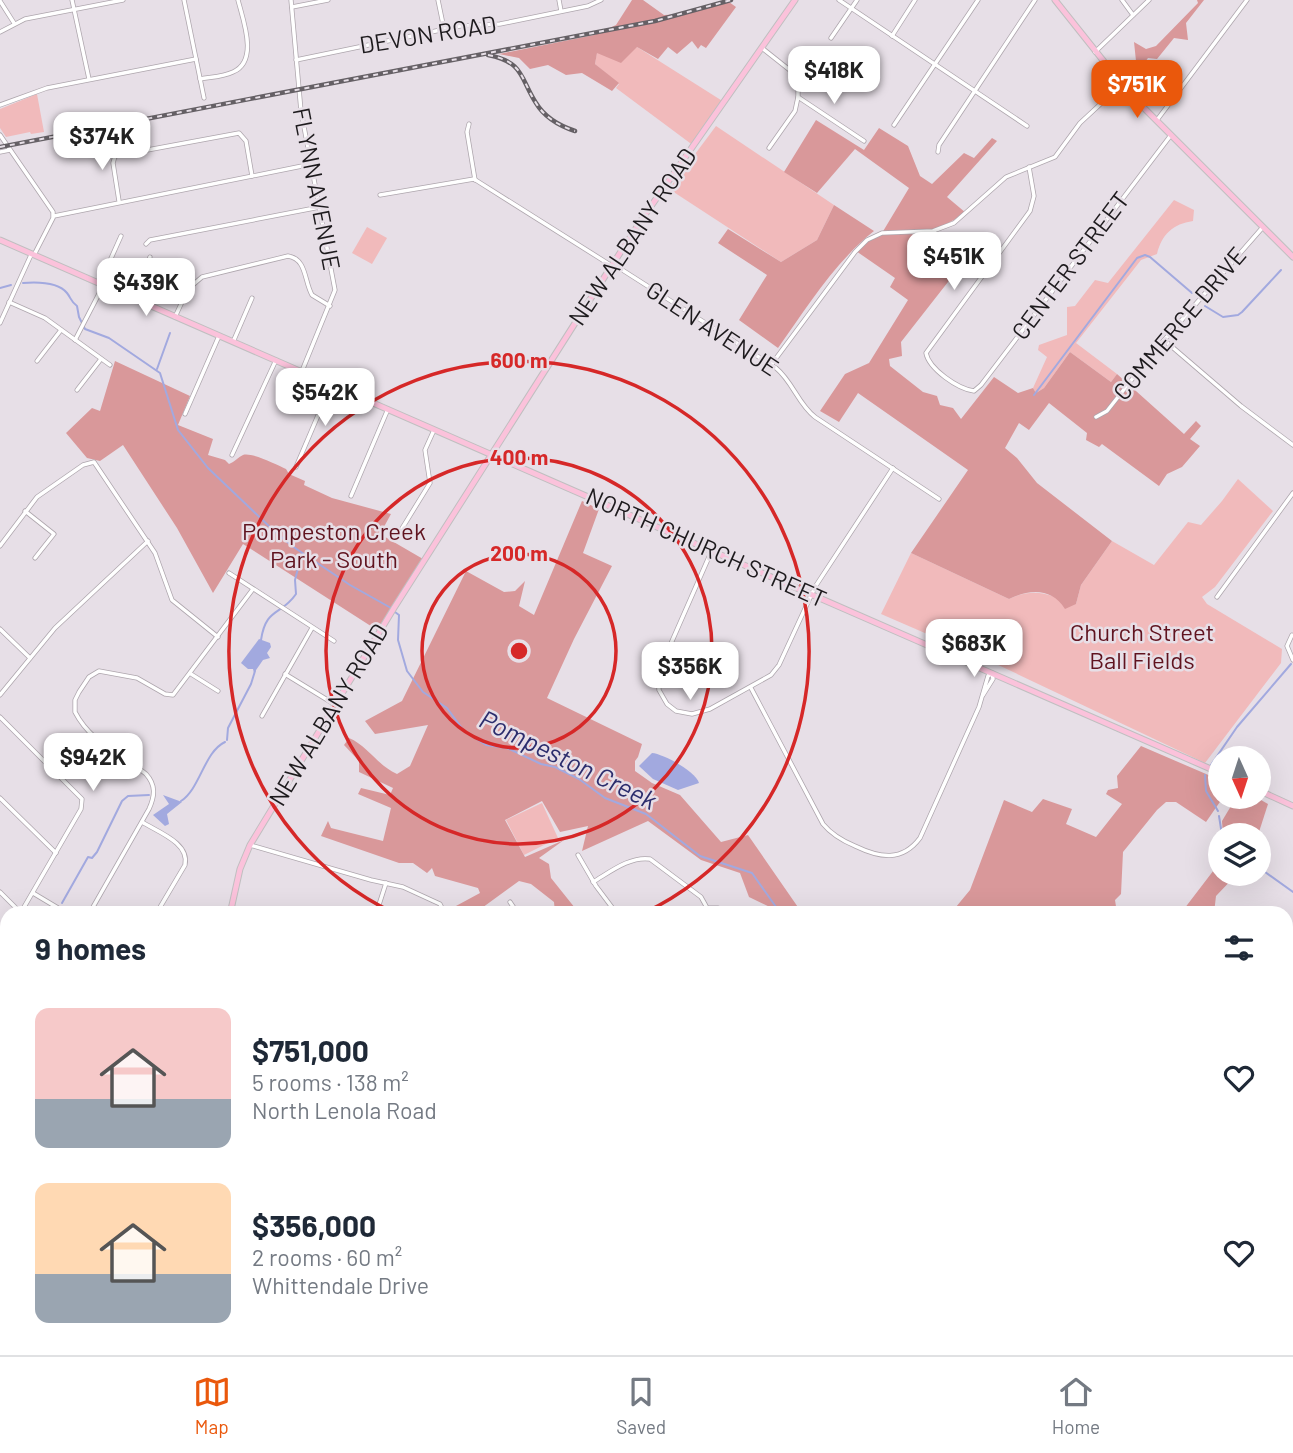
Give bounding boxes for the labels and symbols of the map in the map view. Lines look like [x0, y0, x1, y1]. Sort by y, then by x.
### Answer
street label: DEVON ROAD [357, 8, 498, 59]
pin: $418K [785, 46, 883, 106]
pin: $751K [1088, 60, 1186, 120]
street label: FLYNN AVENUE [287, 105, 347, 272]
pin: $374K [53, 113, 151, 172]
street label: NEW ALBANY ROAD [562, 142, 702, 330]
street label: CENTER STREET [1005, 185, 1135, 345]
pin: $451K [905, 232, 1003, 292]
street label: COMMERCE DRIVE [1106, 241, 1251, 406]
pin: $439K [97, 258, 195, 318]
street label: GLEN AVENUE [641, 274, 784, 381]
text: 600 m [491, 347, 547, 372]
pin: $542K [276, 368, 374, 428]
text: 400 m [490, 444, 548, 469]
street label: NORTH CHURCH STREET [582, 480, 831, 613]
park label: Pompeston Creek Park - South [242, 516, 426, 573]
text: 200 m [490, 540, 548, 565]
park label: Church Street Ball Fields [1070, 617, 1214, 674]
street label: NEW ALBANY ROAD [262, 618, 394, 811]
pin: $683K [925, 620, 1023, 679]
centre of rings [507, 639, 531, 663]
pin: $356K [641, 642, 739, 702]
water label: Pompeston Creek [475, 702, 663, 815]
pin: $942K [44, 734, 142, 793]
north arrow [1208, 746, 1270, 808]

